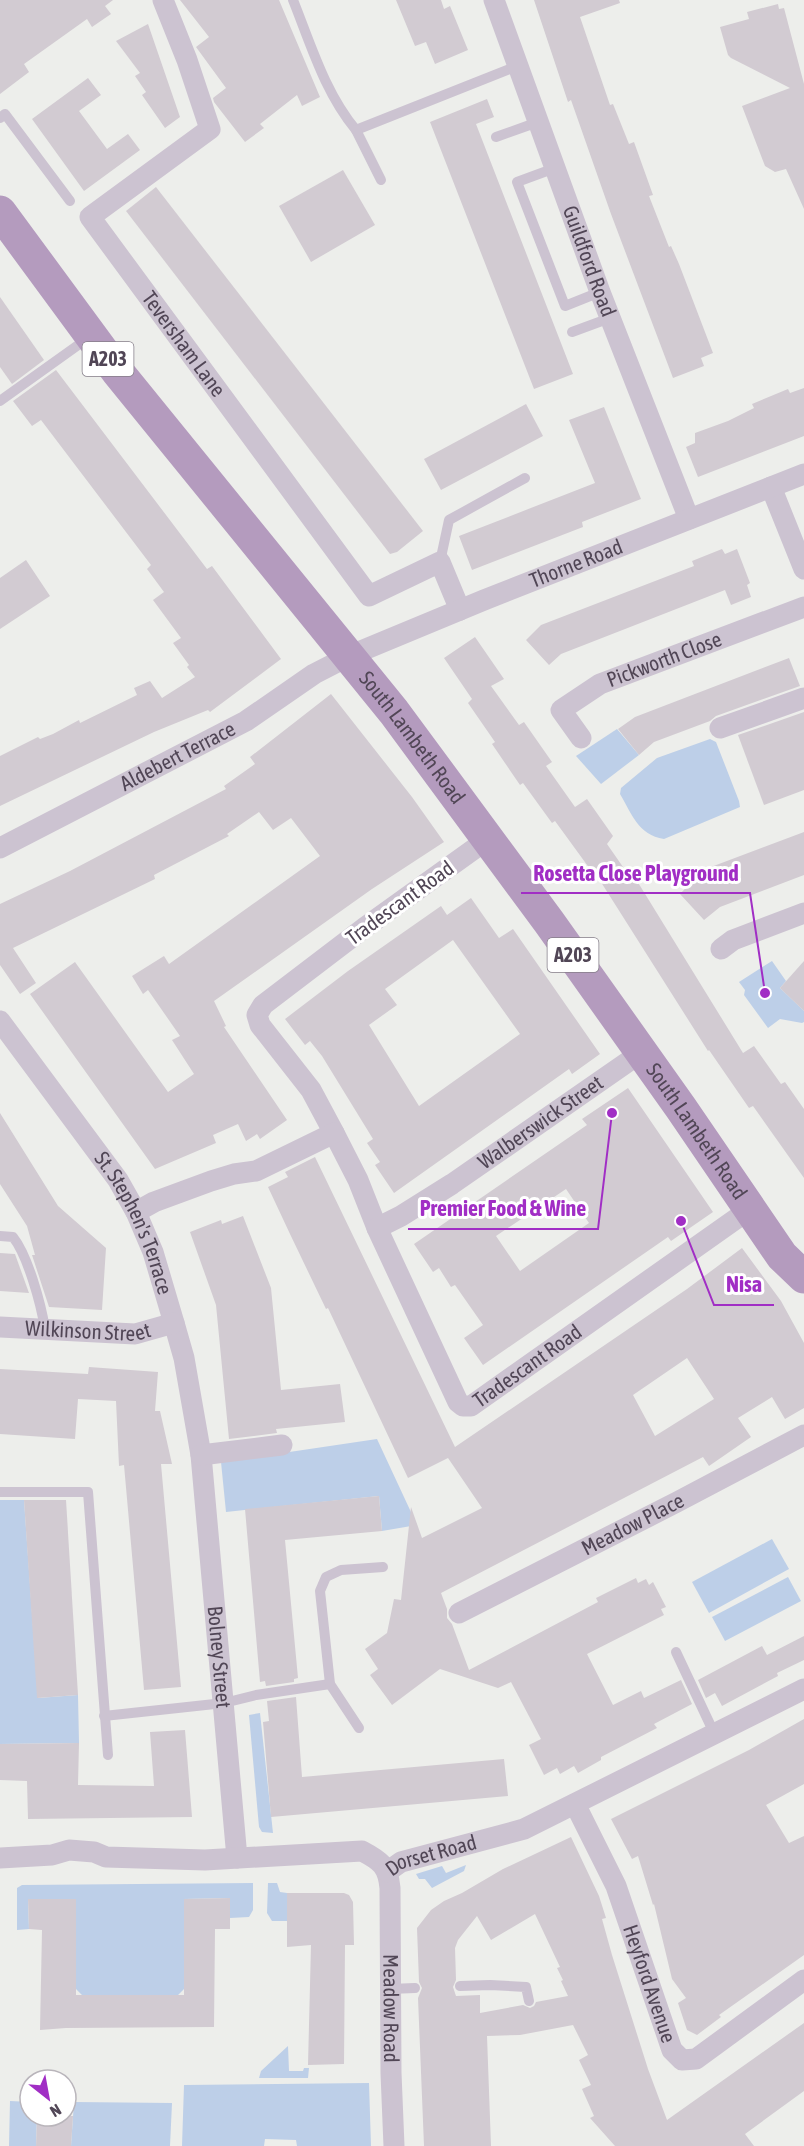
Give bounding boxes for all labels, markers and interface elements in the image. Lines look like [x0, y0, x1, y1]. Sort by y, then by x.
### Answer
street label: Guildford Road [559, 202, 621, 320]
street label: Teversham Lane [138, 286, 231, 401]
road number: A203 [82, 342, 134, 376]
street label: Thorne Road [526, 534, 626, 592]
street label: Pickworth Close [603, 626, 725, 691]
street label: South Lambeth Road [355, 666, 470, 808]
street label: Aldebert Terrace [116, 716, 239, 795]
callout: Rosetta Close Playground [521, 853, 750, 893]
street label: Tradescant Road [341, 855, 458, 949]
text: Rosetta Close Playground [533, 860, 739, 886]
road number: A203 [548, 938, 598, 972]
street label: South Lambeth Road [642, 1058, 753, 1203]
street label: Walberswick Street [473, 1070, 607, 1173]
street label: St. Stephen's Terrace [90, 1147, 178, 1297]
callout: Premier Food & Wine [408, 1189, 598, 1229]
text: Premier Food & Wine [420, 1195, 586, 1221]
callout: Nisa [714, 1265, 774, 1305]
text: Nisa [726, 1271, 762, 1297]
street label: Wilkinson Street [24, 1315, 153, 1345]
street label: Tradescant Road [468, 1319, 586, 1412]
street label: Meadow Place [577, 1488, 688, 1560]
street label: Bolney Street [204, 1605, 237, 1709]
street label: Dorset Road [380, 1829, 479, 1880]
street label: Heyford Avenue [619, 1921, 682, 2046]
street label: Meadow Road [379, 1954, 404, 2063]
north arrow [18, 2068, 78, 2128]
text: N [47, 2101, 64, 2121]

